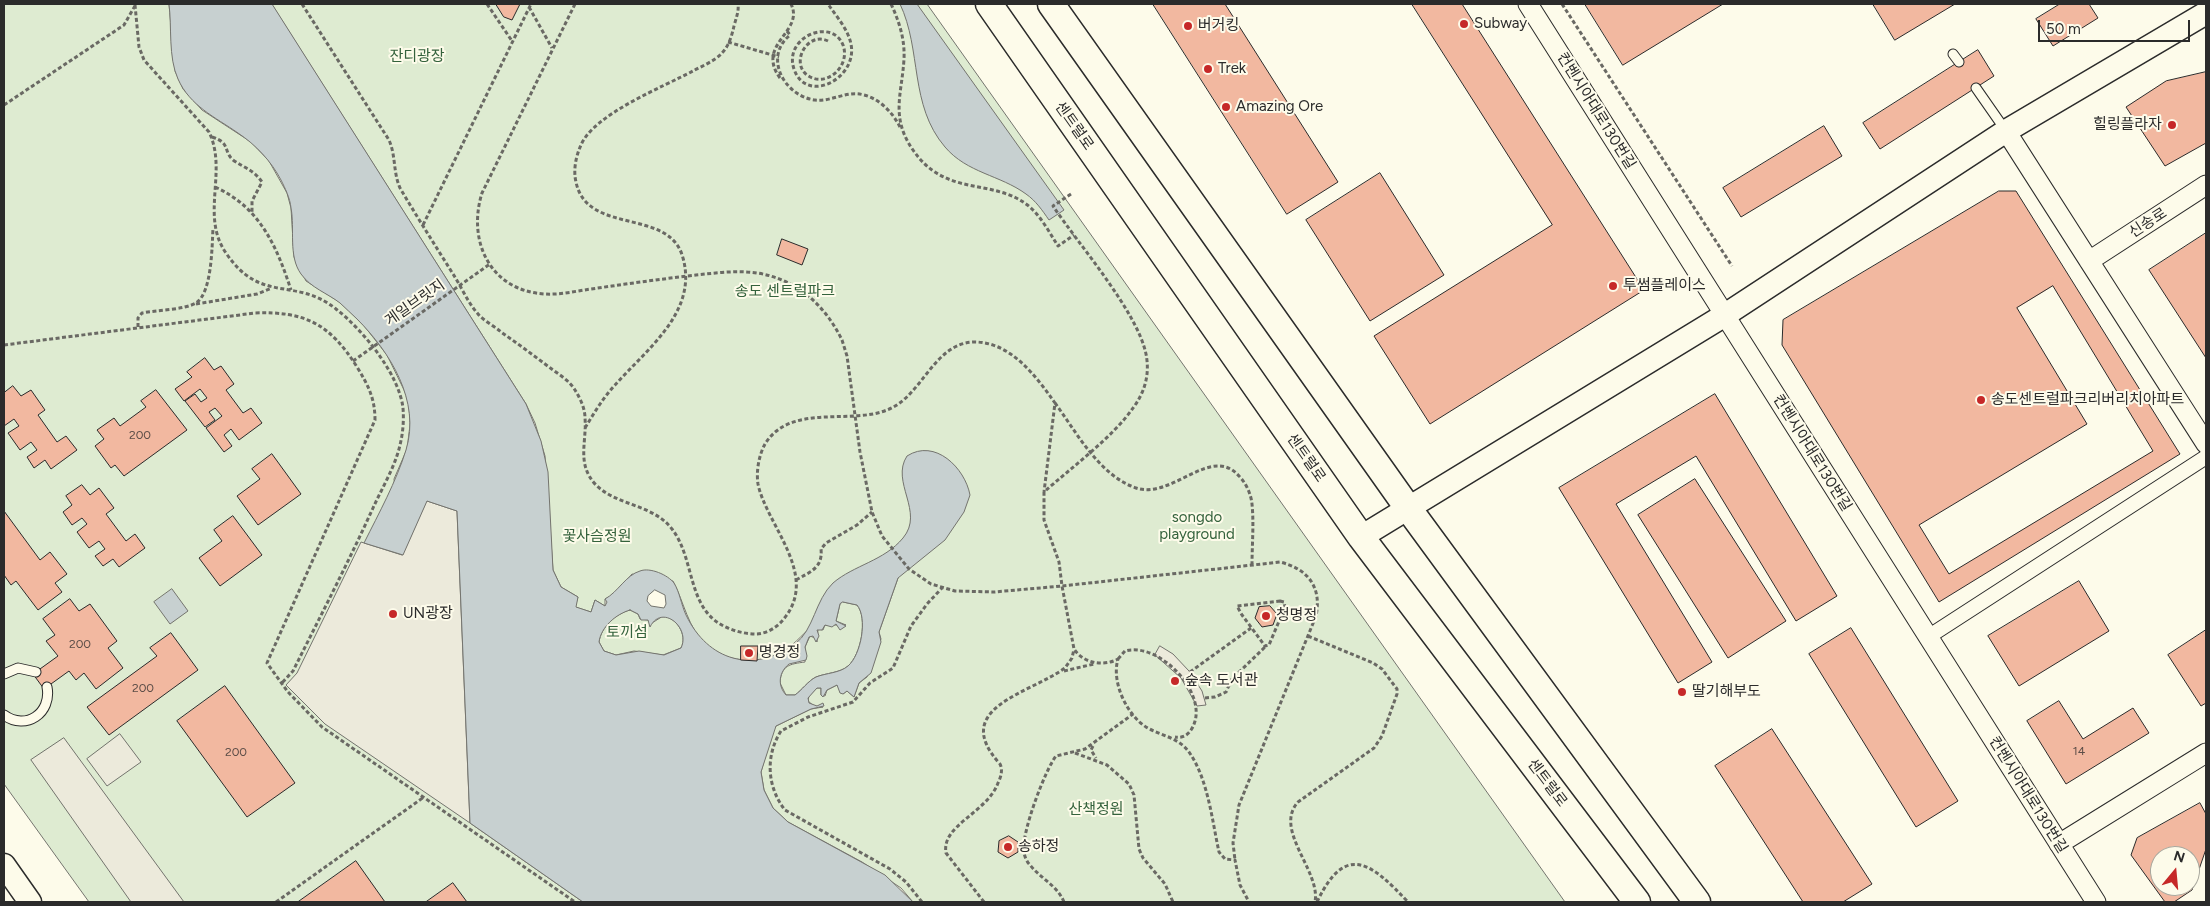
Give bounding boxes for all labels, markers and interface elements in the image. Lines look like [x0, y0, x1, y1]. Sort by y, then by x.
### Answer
scale bar [2040, 10, 2192, 42]
place label: Subway [1474, 15, 1527, 33]
place label: 버거킹 [1198, 17, 1239, 35]
marker: Subway [1458, 18, 1470, 30]
marker: 버거킹 [1182, 20, 1194, 32]
text: 50 m [2046, 20, 2081, 38]
park label: 잔디광장 [389, 48, 445, 66]
street label: 컨벤시아대로130번길 [1553, 49, 1639, 173]
place label: Trek [1218, 60, 1246, 78]
marker: Trek [1202, 63, 1214, 75]
street label: 센트럴로 [1051, 98, 1097, 154]
place label: Amazing Ore [1236, 98, 1323, 116]
marker: Amazing Ore [1220, 101, 1232, 113]
place label: 힐링플라자 [2093, 116, 2162, 134]
marker: 힐링플라자 [2166, 119, 2178, 131]
street label: 신송로 [2126, 204, 2170, 242]
street label: 게일브릿지 [382, 276, 448, 330]
place label: 투썸플레이스 [1623, 277, 1706, 295]
marker: 투썸플레이스 [1607, 280, 1619, 292]
park label: 송도 센트럴파크 [735, 283, 835, 301]
street label: 컨벤시아대로130번길 [1769, 391, 1855, 515]
place label: 송도센트럴파크리버리치아파트 [1991, 391, 2184, 409]
marker: 송도센트럴파크리버리치아파트 [1975, 394, 1987, 406]
house number: 200 [129, 428, 151, 442]
street label: 센트럴로 [1283, 430, 1329, 486]
park label: songdo playground [1159, 509, 1235, 544]
park label: 꽃사슴정원 [563, 528, 631, 546]
place label: UN광장 [403, 605, 453, 623]
place label: 청명정 [1276, 607, 1317, 625]
marker: UN광장 [387, 608, 399, 620]
marker: 청명정 [1260, 610, 1272, 622]
park label: 토끼섬 [606, 624, 648, 642]
house number: 200 [69, 637, 91, 651]
place label: 명경정 [759, 644, 800, 662]
marker: 명경정 [743, 647, 755, 659]
place label: 숲속 도서관 [1185, 672, 1258, 690]
marker: 숲속 도서관 [1169, 675, 1181, 687]
house number: 200 [132, 681, 154, 695]
place label: 딸기해부도 [1692, 683, 1761, 701]
marker: 딸기해부도 [1676, 686, 1688, 698]
street label: 컨벤시아대로130번길 [1985, 733, 2071, 857]
house number: 14 [2073, 744, 2085, 758]
house number: 200 [225, 745, 247, 759]
street label: 센트럴로 [1523, 756, 1571, 810]
park label: 산책정원 [1068, 801, 1124, 819]
place label: 송하정 [1018, 838, 1059, 856]
marker: 송하정 [1002, 841, 1014, 853]
north arrow [2150, 846, 2200, 896]
text: N [2172, 847, 2187, 867]

